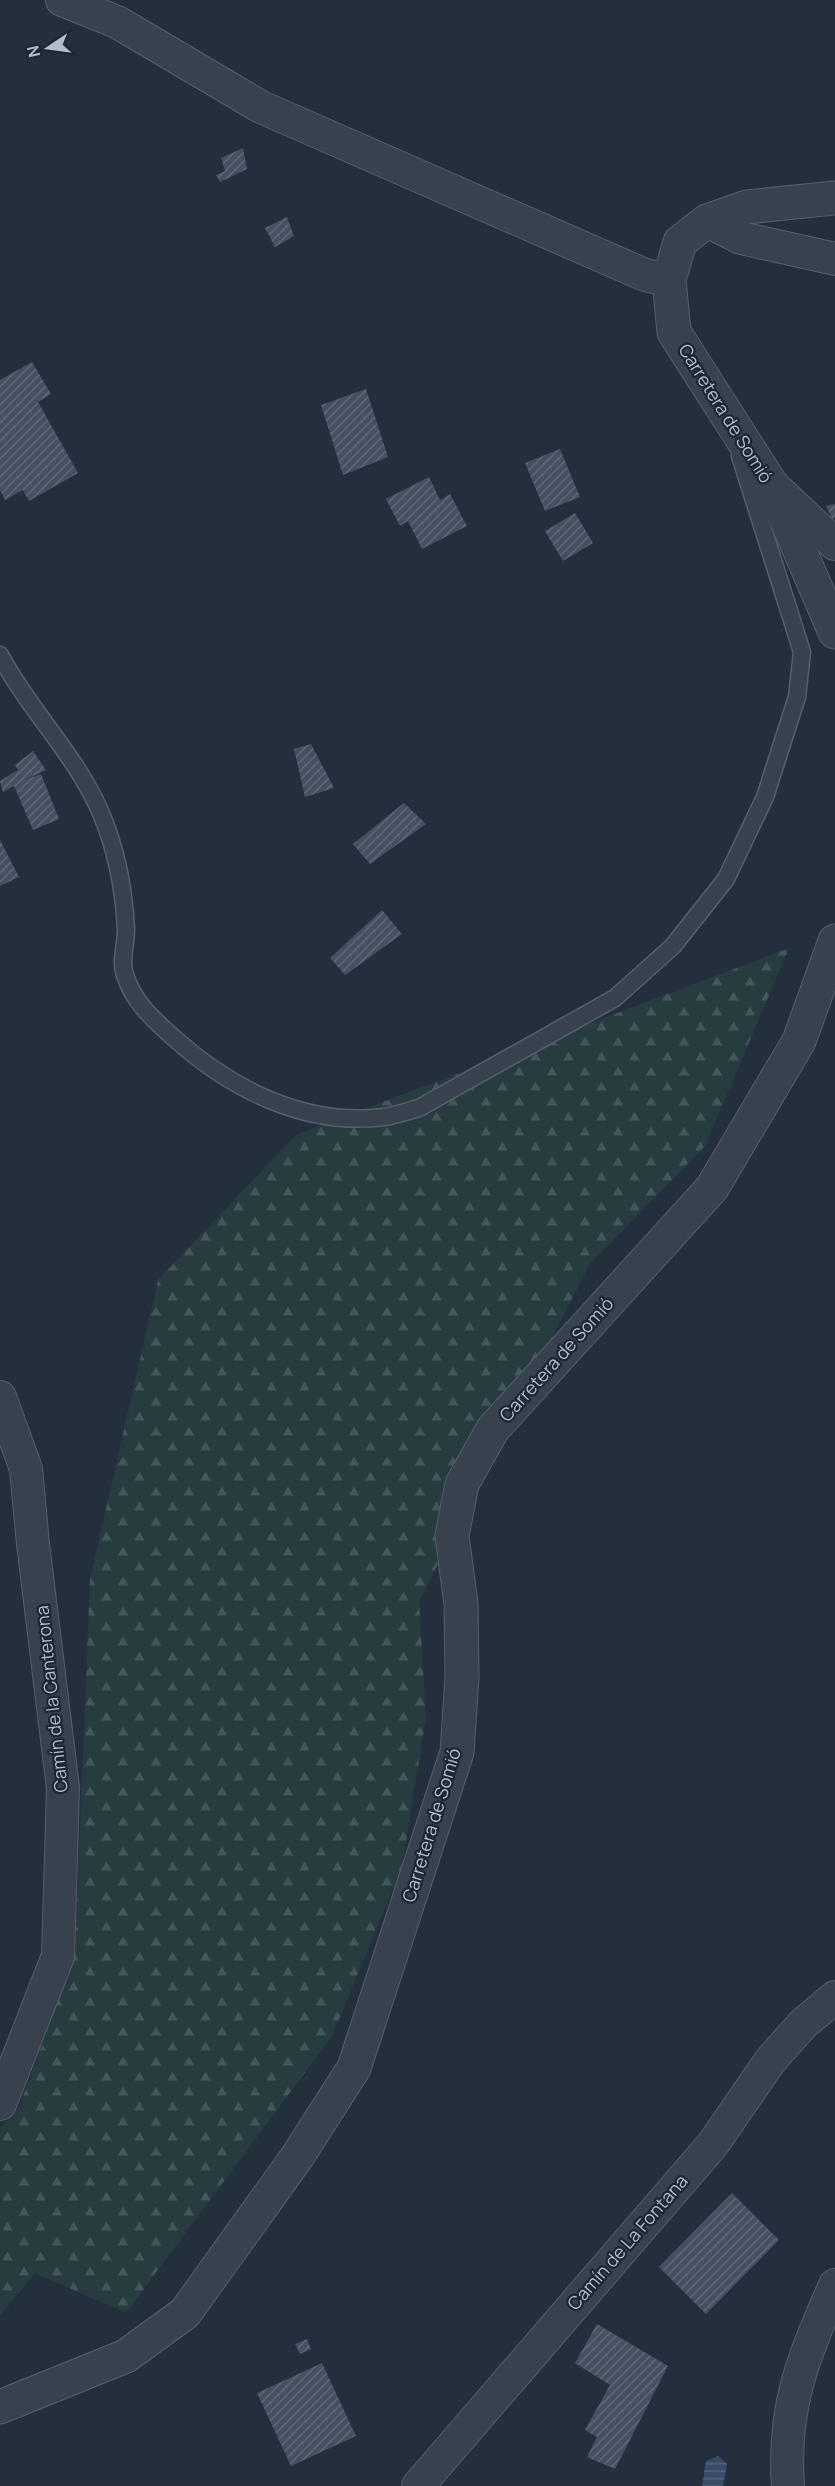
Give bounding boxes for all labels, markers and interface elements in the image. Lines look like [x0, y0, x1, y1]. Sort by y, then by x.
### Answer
north arrow [18, 18, 78, 78]
text: N [21, 43, 45, 59]
street label: Carretera de Somió [673, 339, 779, 487]
street label: Carretera de Somió [494, 1292, 618, 1426]
street label: Camín de la Canterona [29, 1604, 73, 1794]
street label: Carretera de Somió [396, 1745, 466, 1905]
street label: Camín de La Fontana [561, 2169, 693, 2315]

